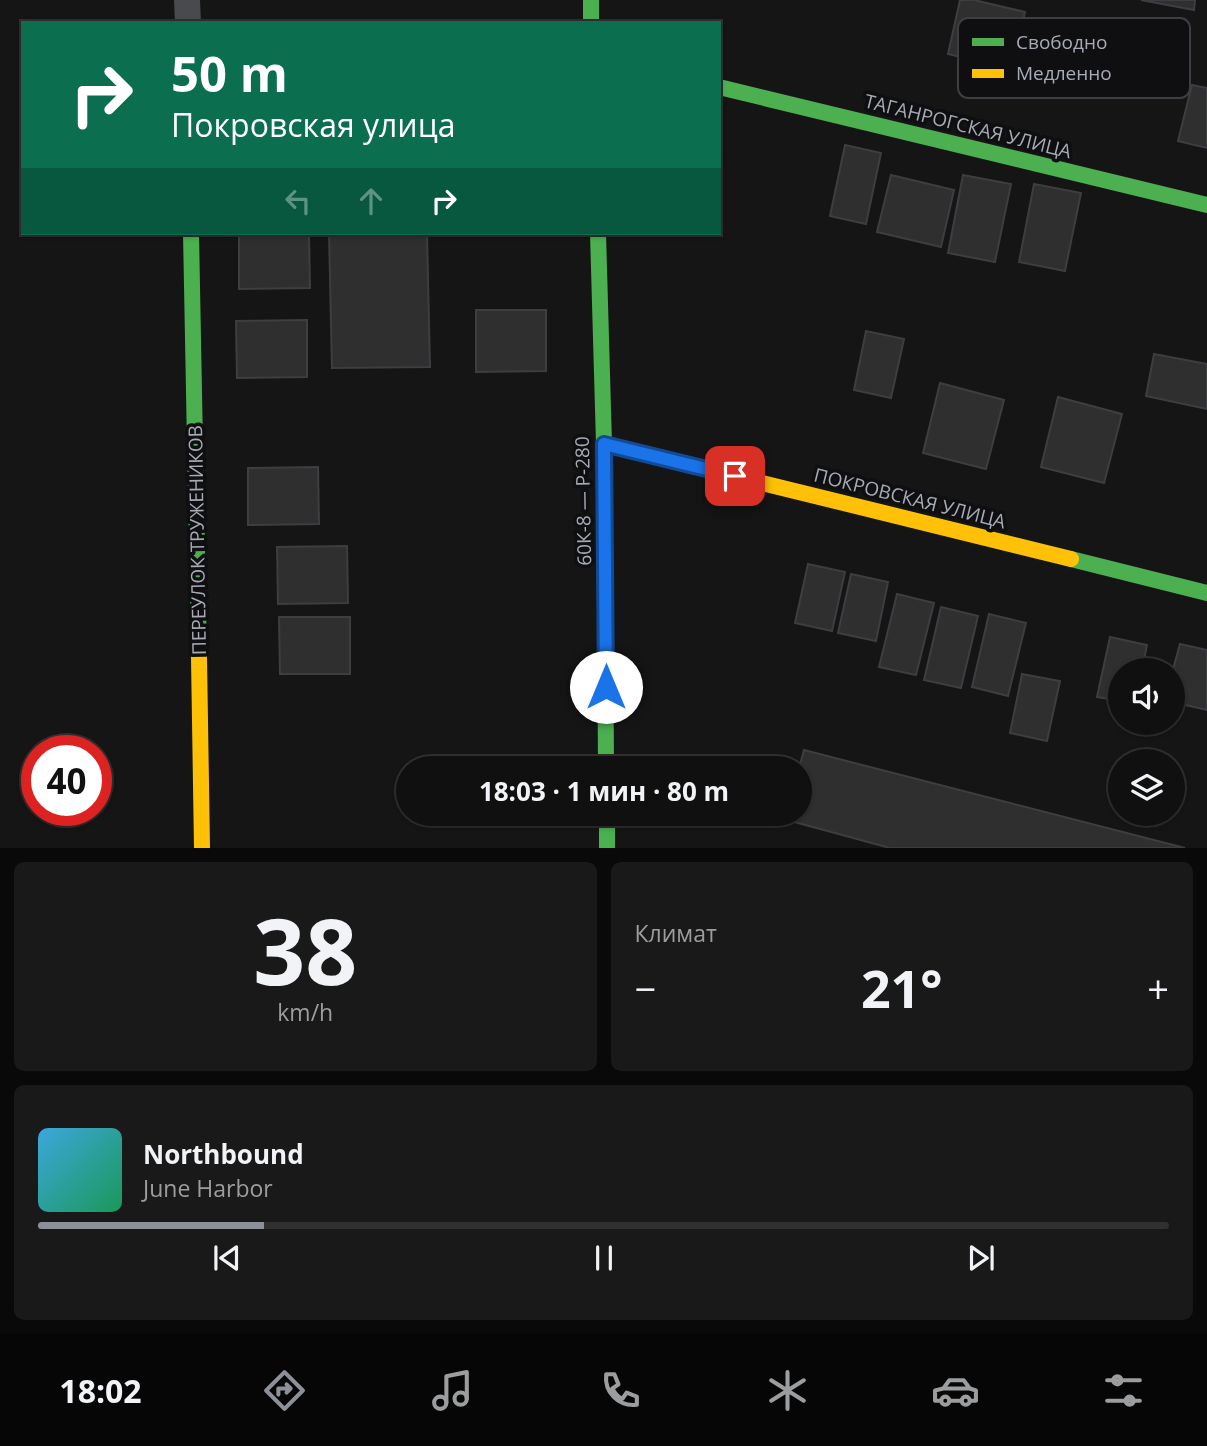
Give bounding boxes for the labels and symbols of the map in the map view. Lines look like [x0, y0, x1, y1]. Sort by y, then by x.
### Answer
legend [958, 18, 1190, 98]
text: Свободно [1016, 29, 1107, 55]
text: Медленно [1016, 60, 1112, 86]
street label: ТАГАНРОГСКАЯ УЛИЦА [862, 88, 1074, 164]
street label: ПЕРЕУЛОК ТРУЖЕНИКОВ [182, 425, 212, 655]
street label: 60К-8 — Р-280 [569, 436, 597, 566]
pin [705, 446, 765, 506]
street label: ПОКРОВСКАЯ УЛИЦА [811, 462, 1009, 534]
position arrow [569, 650, 643, 724]
speed limit sign: 40 [21, 735, 112, 826]

